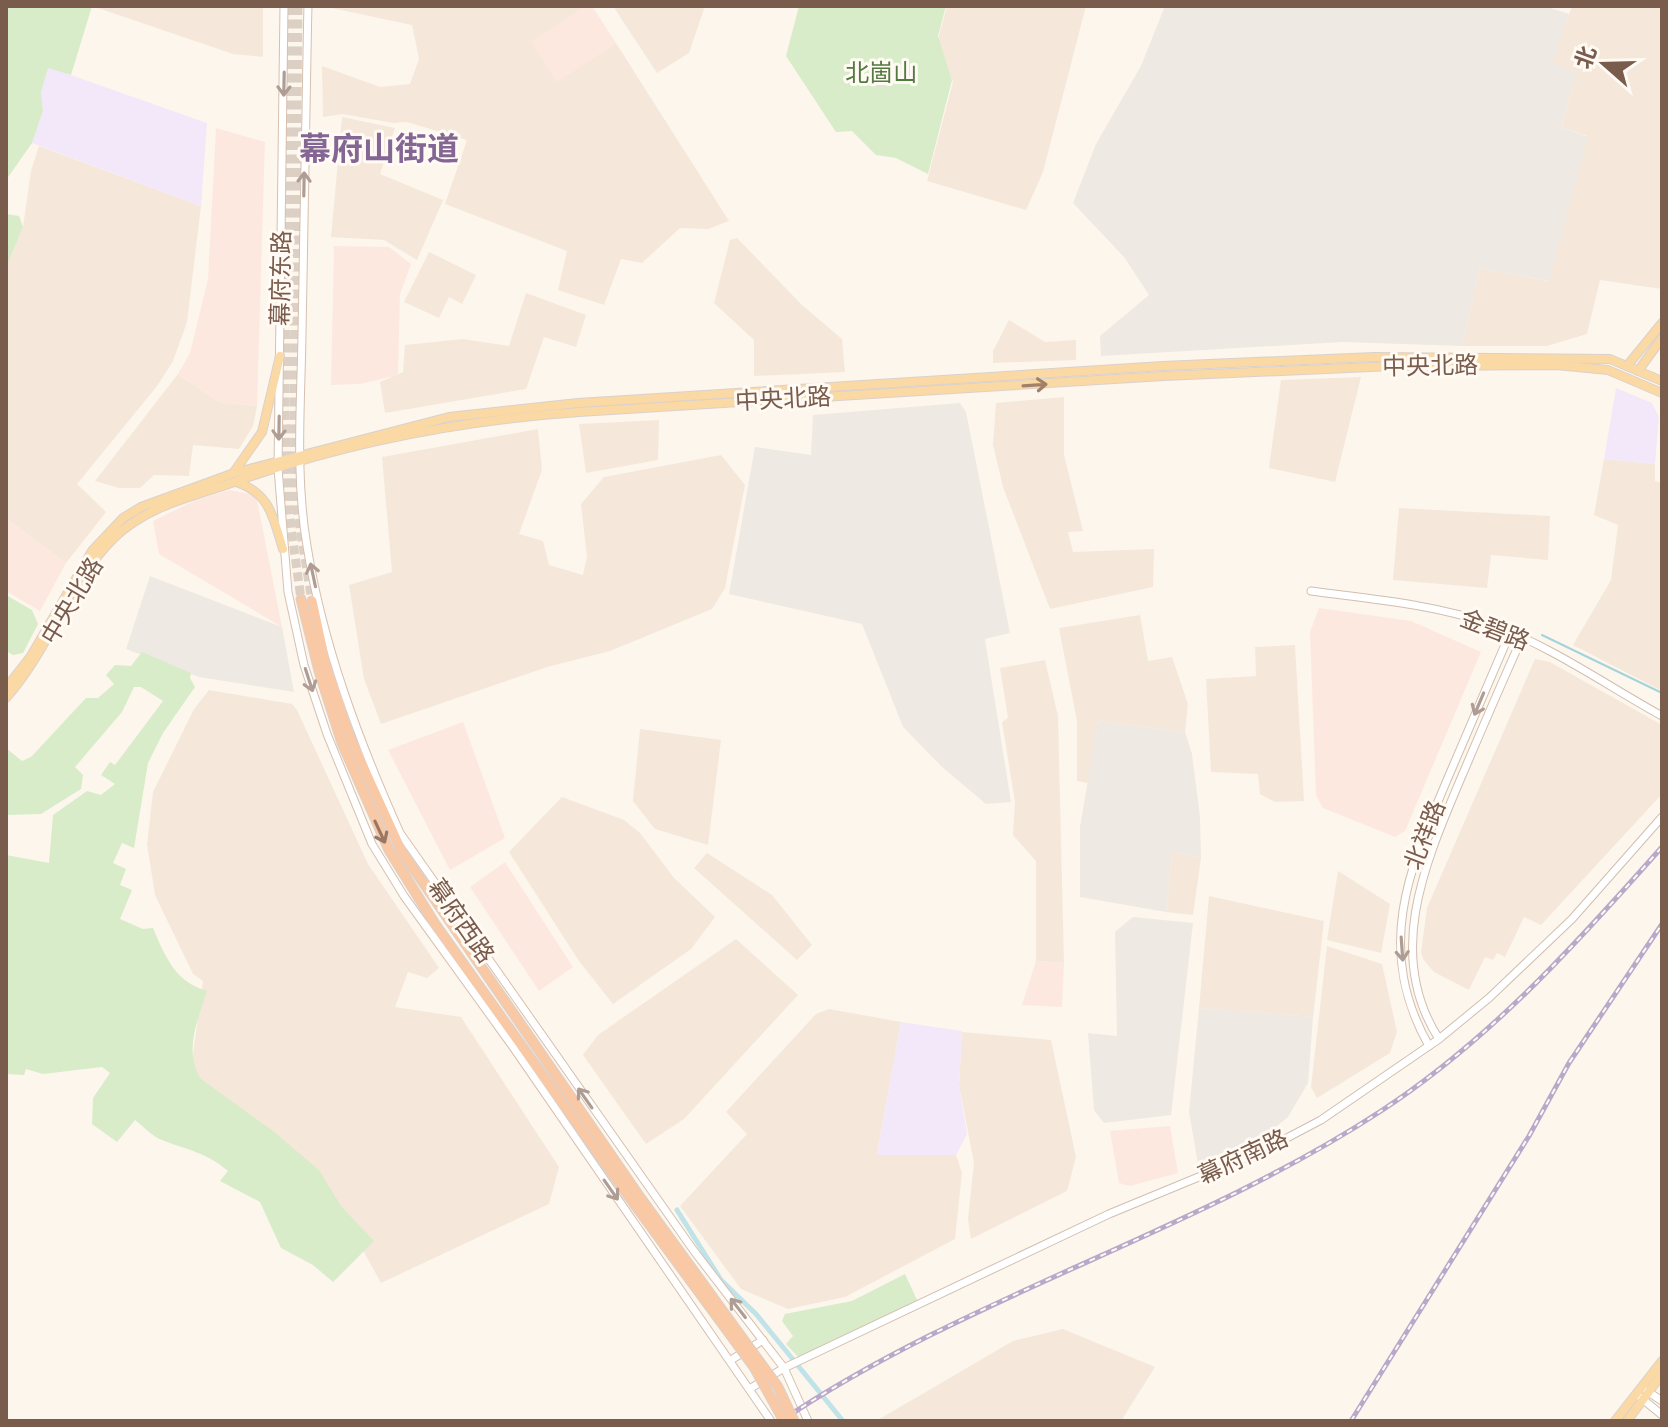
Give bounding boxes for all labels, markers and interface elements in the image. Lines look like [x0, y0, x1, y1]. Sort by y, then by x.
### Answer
north arrow [1564, 24, 1644, 104]
text: 北 [1569, 42, 1602, 72]
park label: 北崮山 [845, 58, 917, 87]
one-way arrow [277, 70, 292, 97]
district label: 幕府山街道 [299, 129, 459, 168]
one-way arrow [296, 171, 312, 198]
street label: 幕府东路 [265, 230, 296, 326]
street label: 中央北路 [1382, 350, 1478, 381]
one-way arrow [1021, 377, 1048, 392]
street label: 中央北路 [734, 382, 832, 415]
one-way arrow [271, 414, 287, 441]
street label: 中央北路 [34, 552, 109, 649]
one-way arrow [305, 563, 320, 588]
street label: 金碧路 [1456, 603, 1534, 656]
one-way arrow [303, 667, 317, 692]
one-way arrow [1471, 691, 1486, 716]
street label: 北祥路 [1398, 796, 1451, 874]
one-way arrow [373, 819, 388, 843]
street label: 幕府西路 [422, 873, 501, 968]
one-way arrow [1395, 935, 1410, 962]
one-way arrow [577, 1087, 593, 1109]
street label: 幕府南路 [1193, 1123, 1292, 1190]
one-way arrow [603, 1178, 619, 1200]
one-way arrow [730, 1298, 747, 1319]

